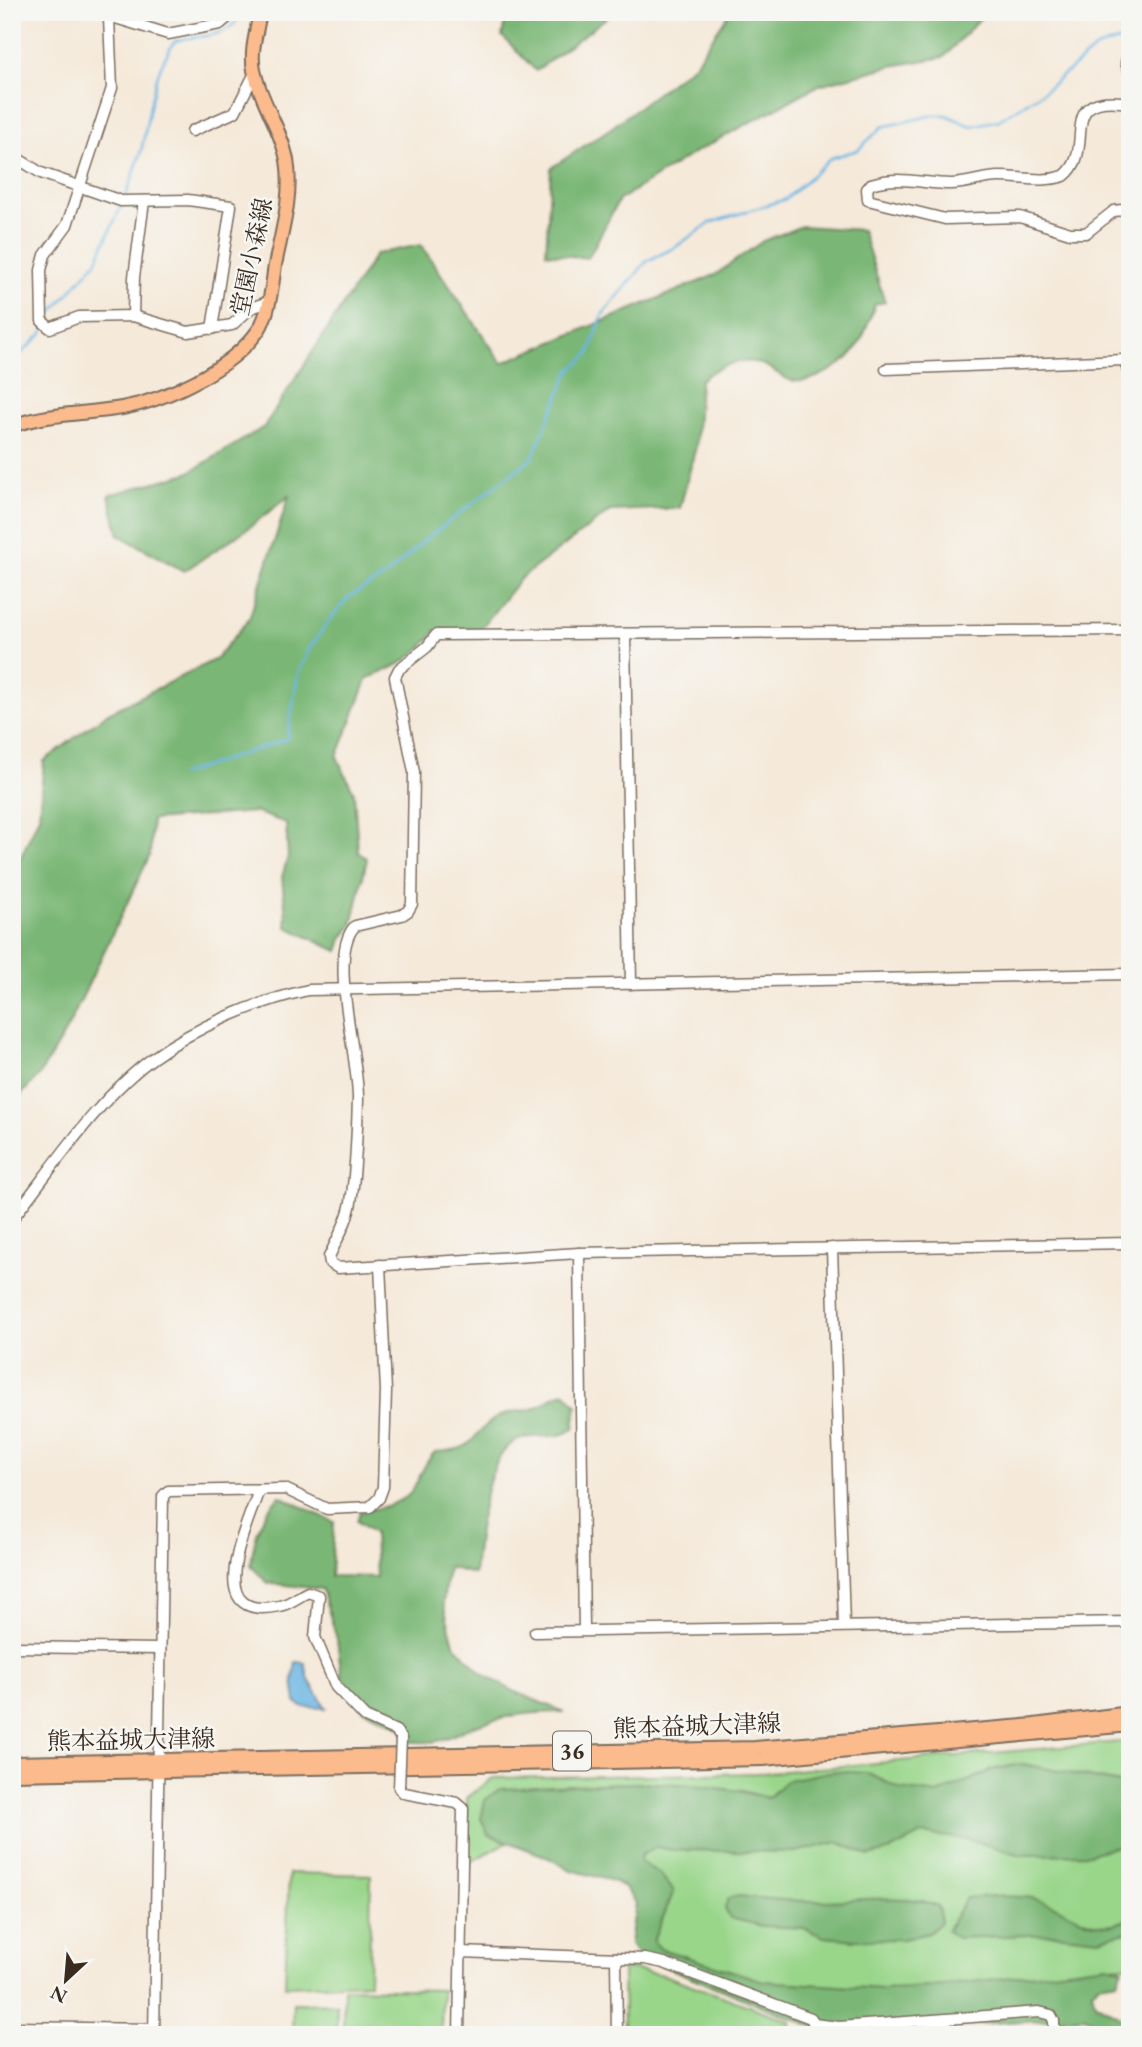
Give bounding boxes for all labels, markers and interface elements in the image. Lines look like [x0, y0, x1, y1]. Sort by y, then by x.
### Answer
street label: 堂園小森線 [224, 195, 279, 319]
street label: 熊本益城大津線 [612, 1707, 781, 1744]
street label: 熊本益城大津線 [47, 1723, 215, 1756]
road number: 36 [553, 1732, 591, 1770]
north arrow [32, 1946, 102, 2016]
text: N [46, 1980, 71, 2009]

